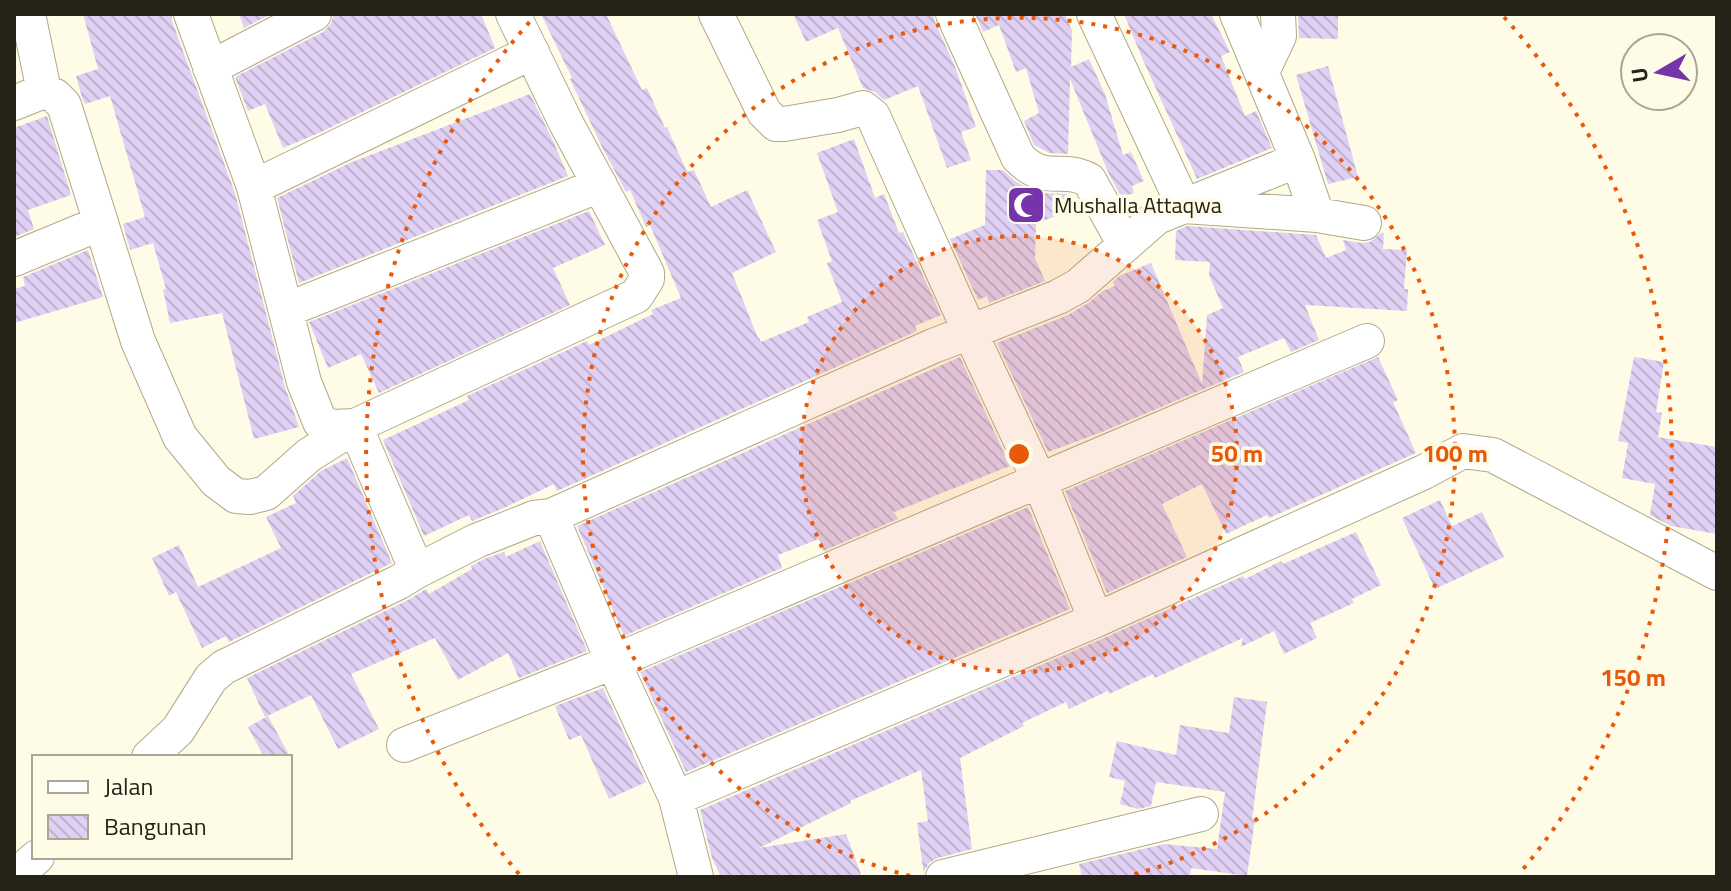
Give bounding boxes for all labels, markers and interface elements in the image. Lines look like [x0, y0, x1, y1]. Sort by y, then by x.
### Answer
north arrow [1619, 32, 1699, 112]
text: U [1621, 65, 1657, 85]
mosque icon: Mushalla Attaqwa [1005, 184, 1047, 226]
place label: Mushalla Attaqwa [1054, 188, 1222, 222]
text: 50 m [1211, 435, 1263, 471]
text: 100 m [1422, 435, 1488, 471]
centre of rings [1005, 440, 1033, 468]
text: 150 m [1600, 659, 1666, 695]
legend [32, 755, 292, 859]
text: Jalan [104, 768, 153, 804]
text: Bangunan [104, 808, 207, 844]

